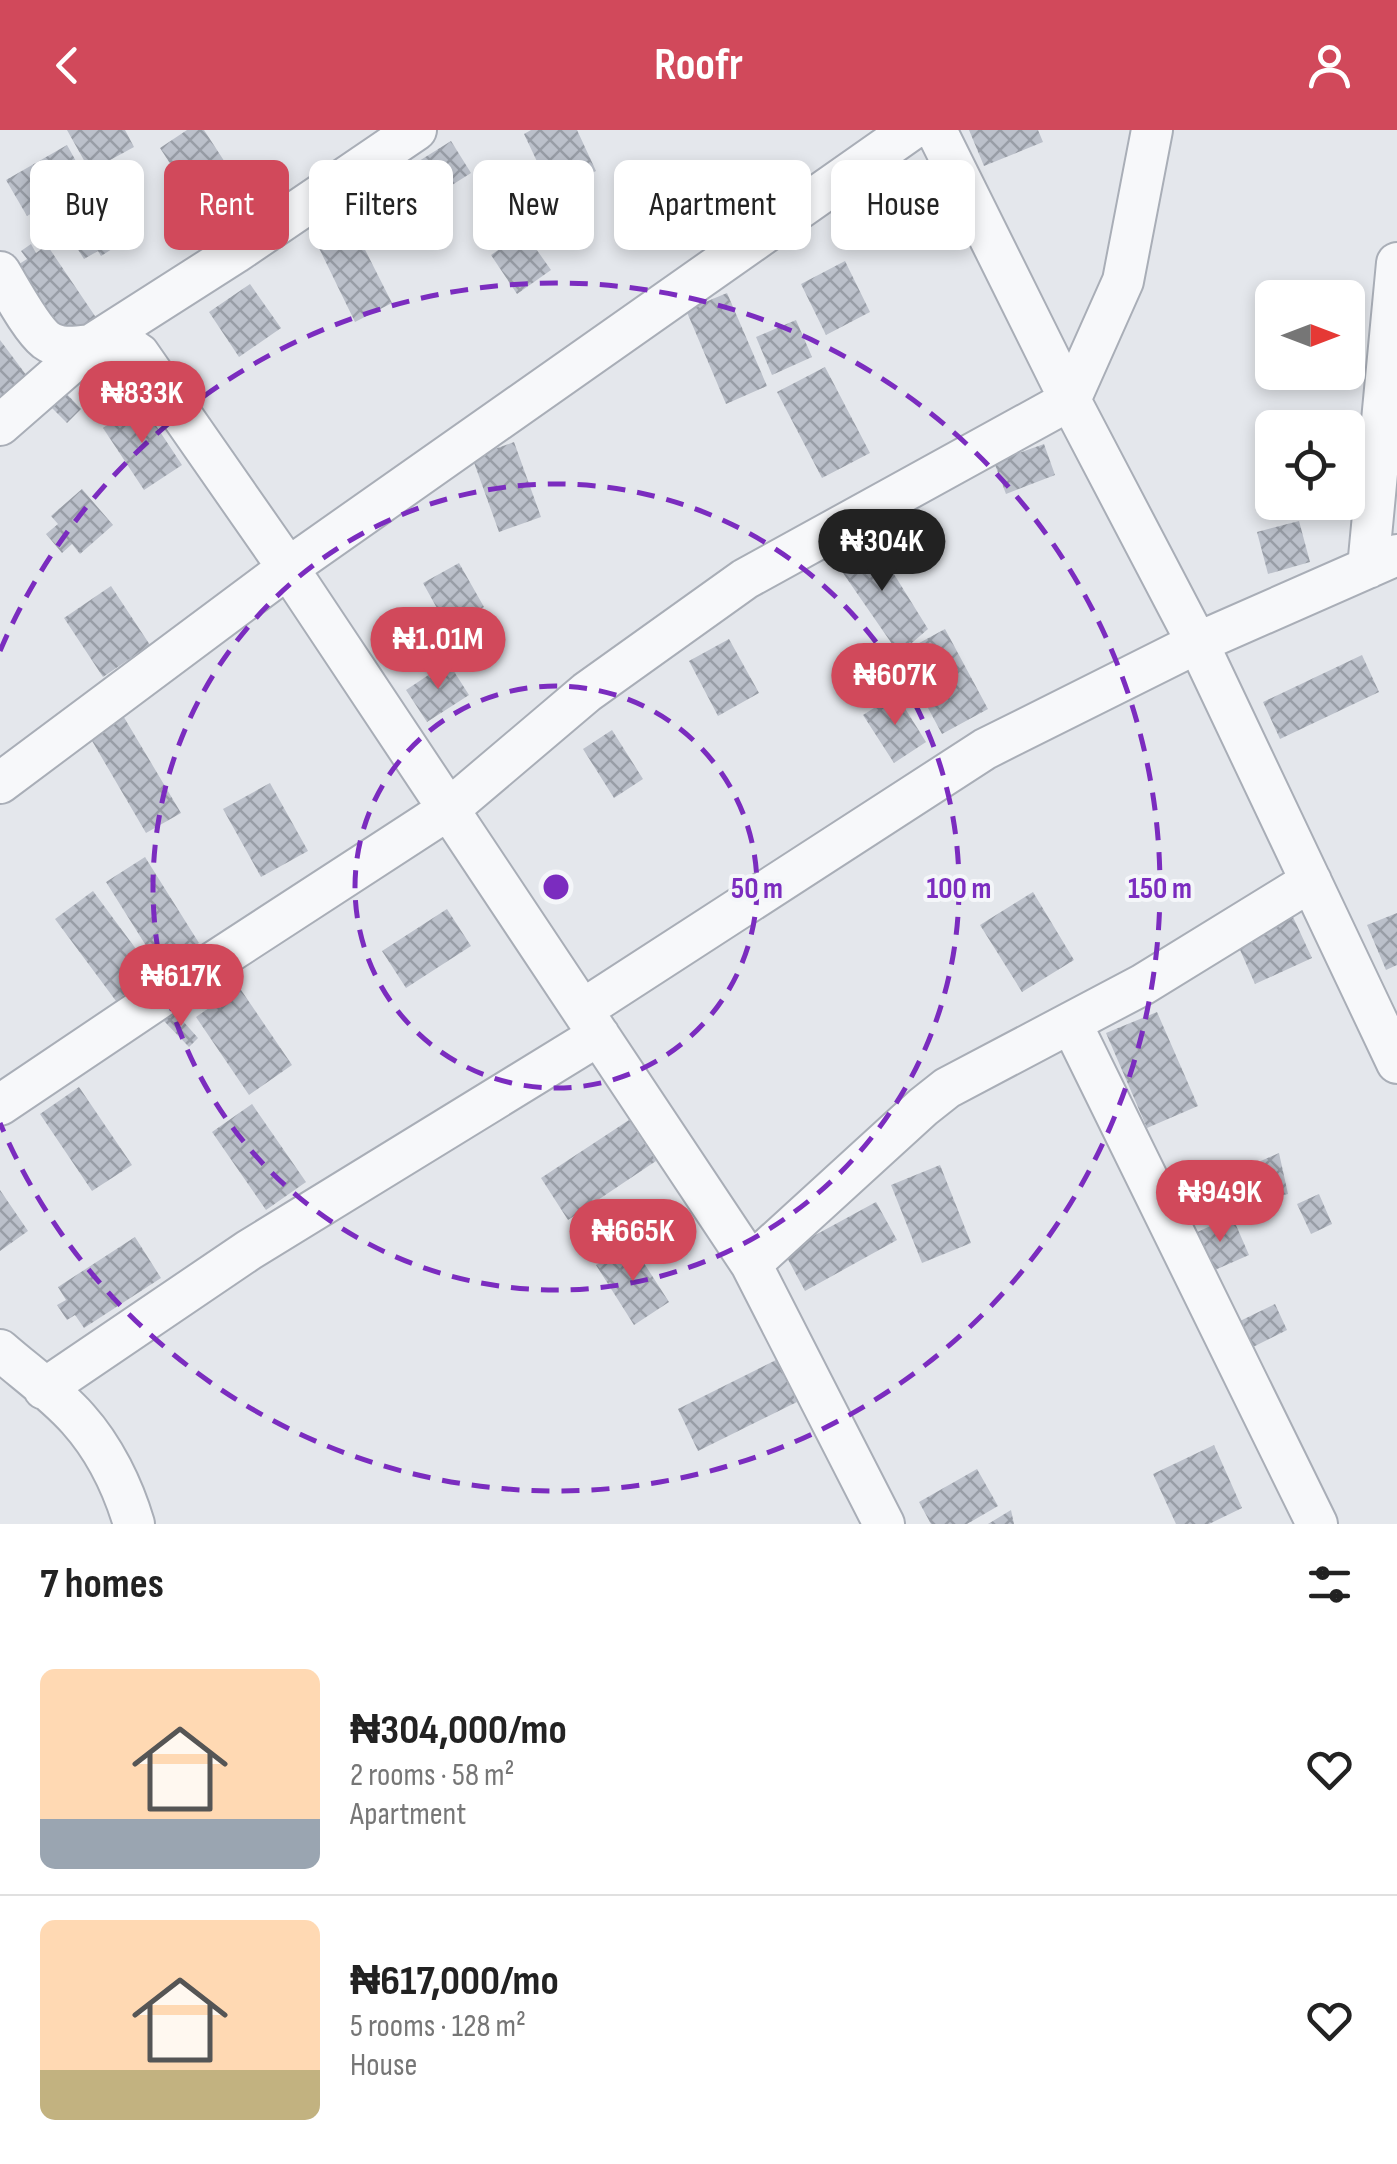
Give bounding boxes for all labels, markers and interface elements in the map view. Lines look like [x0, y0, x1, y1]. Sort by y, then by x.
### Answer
icon: back [40, 38, 95, 93]
text: Roofr [654, 38, 743, 93]
icon: person [1302, 38, 1357, 93]
chip: Buy [30, 160, 144, 250]
chip: Rent [164, 160, 289, 250]
chip: Filters [309, 160, 453, 250]
chip: New [473, 160, 594, 250]
chip: Apartment [614, 160, 811, 250]
chip: House [831, 160, 975, 250]
north arrow [1255, 280, 1365, 390]
map controls [1255, 280, 1365, 520]
pin: ₦833K [72, 361, 212, 446]
text: ₦833K [101, 374, 183, 413]
button: locate [1255, 410, 1365, 520]
pin: ₦304K [812, 509, 952, 594]
text: ₦304K [840, 522, 924, 561]
pin: ₦1.01M [357, 607, 519, 692]
text: ₦1.01M [393, 620, 484, 659]
pin: ₦607K [825, 643, 965, 728]
text: ₦607K [853, 656, 937, 695]
centre of rings [538, 869, 574, 905]
text: 50 m [731, 871, 783, 907]
text: 100 m [927, 871, 991, 907]
text: 150 m [1128, 871, 1192, 907]
pin: ₦617K [111, 944, 251, 1029]
text: ₦617K [141, 957, 221, 996]
pin: ₦949K [1150, 1160, 1290, 1245]
text: ₦949K [1178, 1173, 1262, 1212]
pin: ₦665K [563, 1199, 703, 1284]
text: ₦665K [591, 1212, 675, 1251]
icon: filters [1302, 1557, 1357, 1612]
text: 7 homes [40, 1559, 164, 1610]
text: ₦304,000/mo [350, 1705, 567, 1756]
icon: home [120, 1709, 240, 1829]
icon: heart [1302, 1742, 1357, 1797]
text: 2 rooms · 58 m² [350, 1756, 515, 1795]
text: Apartment [350, 1795, 466, 1834]
text: ₦617,000/mo [350, 1956, 559, 2007]
icon: home [120, 1960, 240, 2080]
icon: heart [1302, 1993, 1357, 2048]
text: 5 rooms · 128 m² [350, 2007, 526, 2046]
text: House [350, 2046, 417, 2085]

